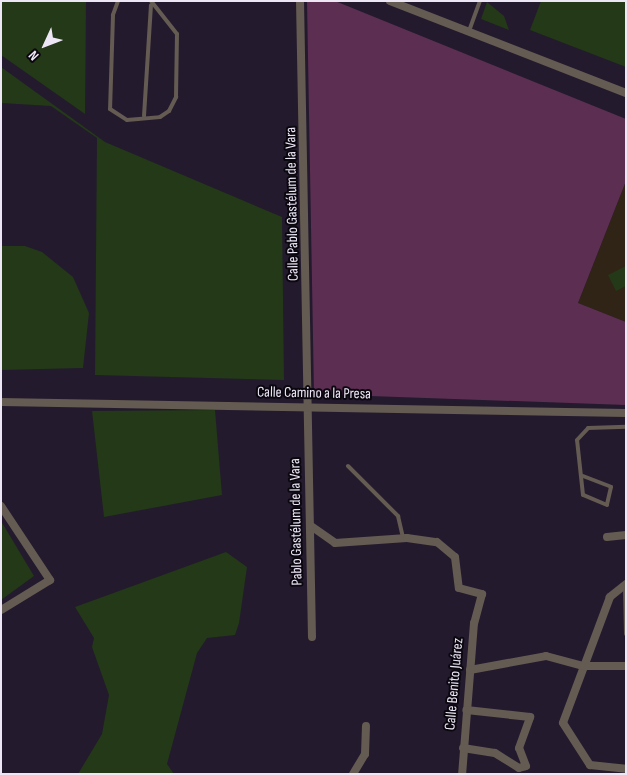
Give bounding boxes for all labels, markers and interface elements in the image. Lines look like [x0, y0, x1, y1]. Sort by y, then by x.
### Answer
north arrow [20, 20, 70, 70]
text: N [25, 47, 42, 64]
street label: Calle Pablo Gastélum de la Vara [282, 127, 302, 281]
street label: Calle Camino a la Presa [257, 383, 371, 403]
street label: Pablo Gastélum de la Vara [286, 458, 306, 586]
street label: Calle Benito Juárez [441, 637, 467, 731]

